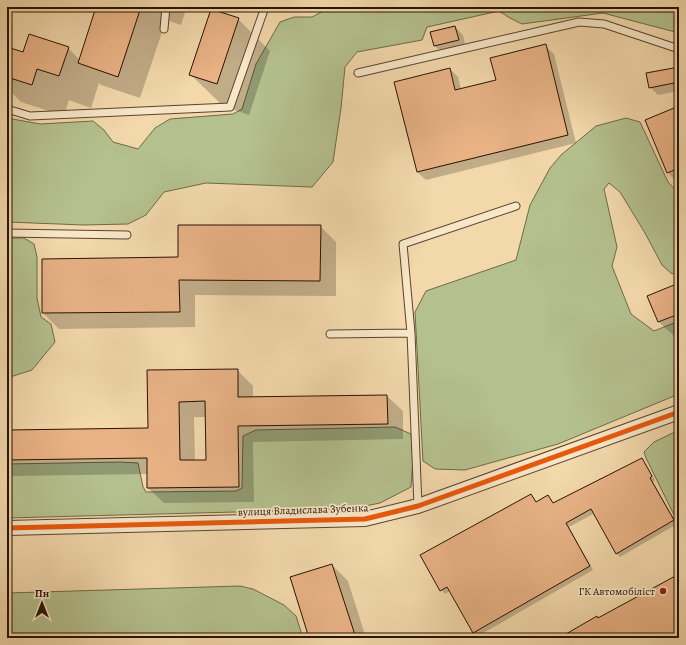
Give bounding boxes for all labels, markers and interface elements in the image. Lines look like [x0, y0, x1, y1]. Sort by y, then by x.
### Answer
street label: вулиця Владислава Зубенка [237, 500, 370, 520]
north arrow [22, 583, 62, 623]
place label: ГК Автомобіліст [578, 584, 655, 599]
text: Пн [35, 586, 50, 601]
marker: ГК Автомобіліст [658, 586, 668, 596]

